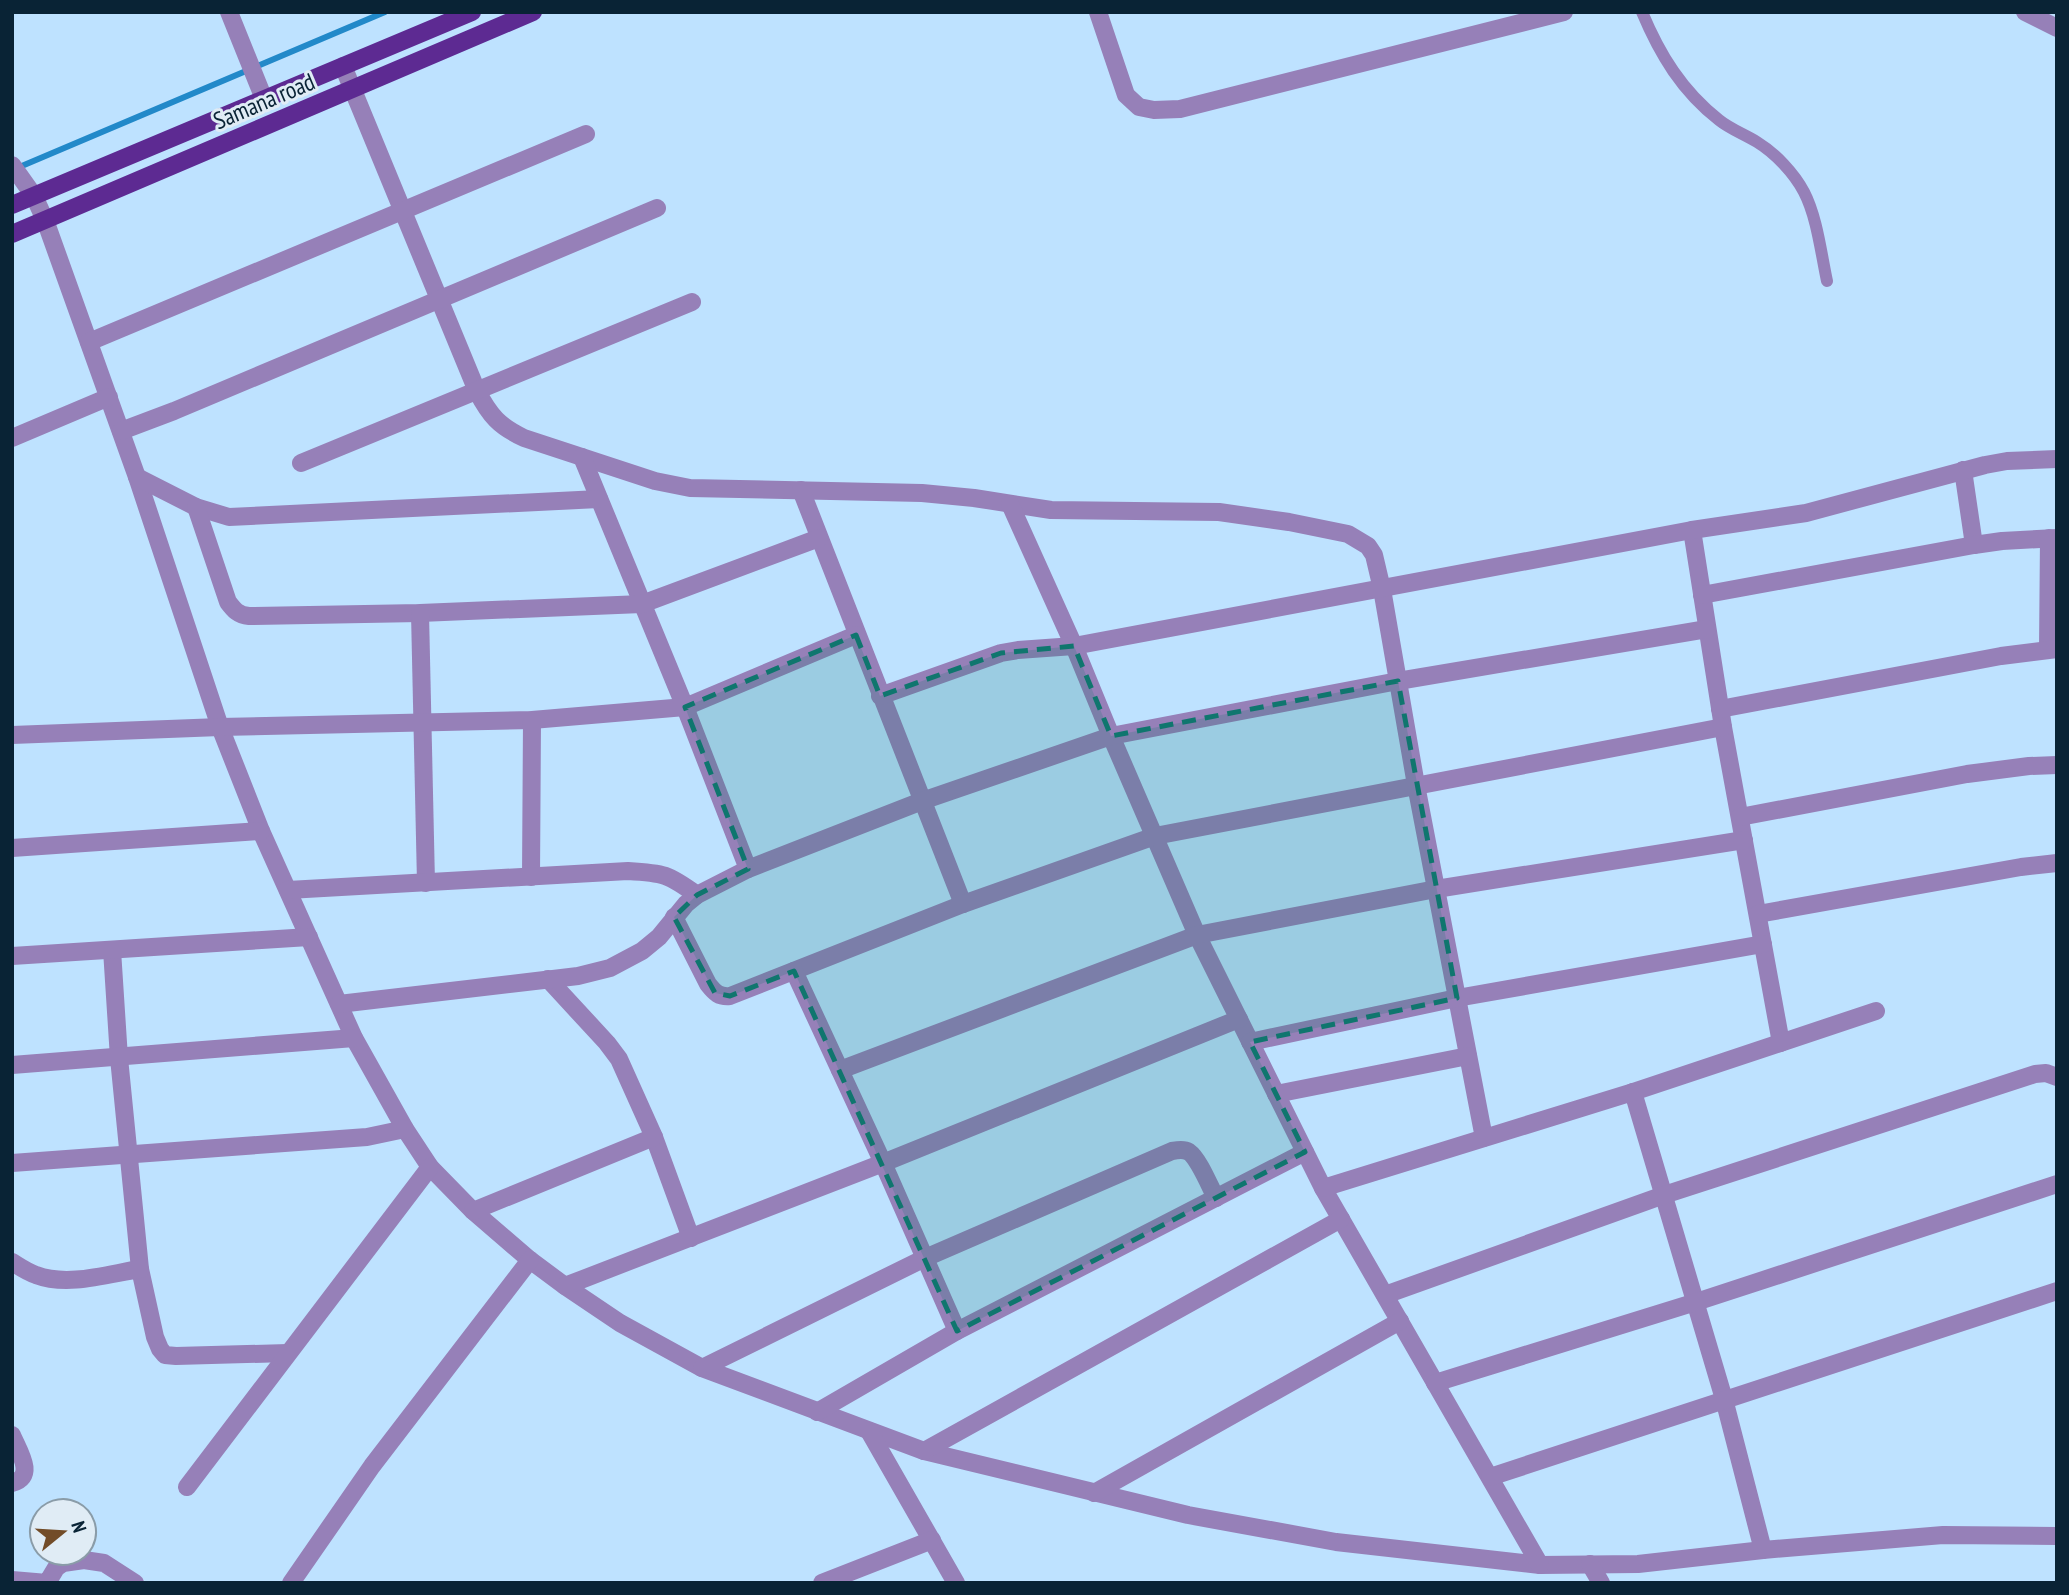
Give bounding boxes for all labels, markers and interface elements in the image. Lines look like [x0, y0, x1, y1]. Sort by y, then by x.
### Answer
street label: Samana road [209, 66, 319, 136]
north arrow [28, 1497, 98, 1567]
text: N [66, 1518, 92, 1535]

